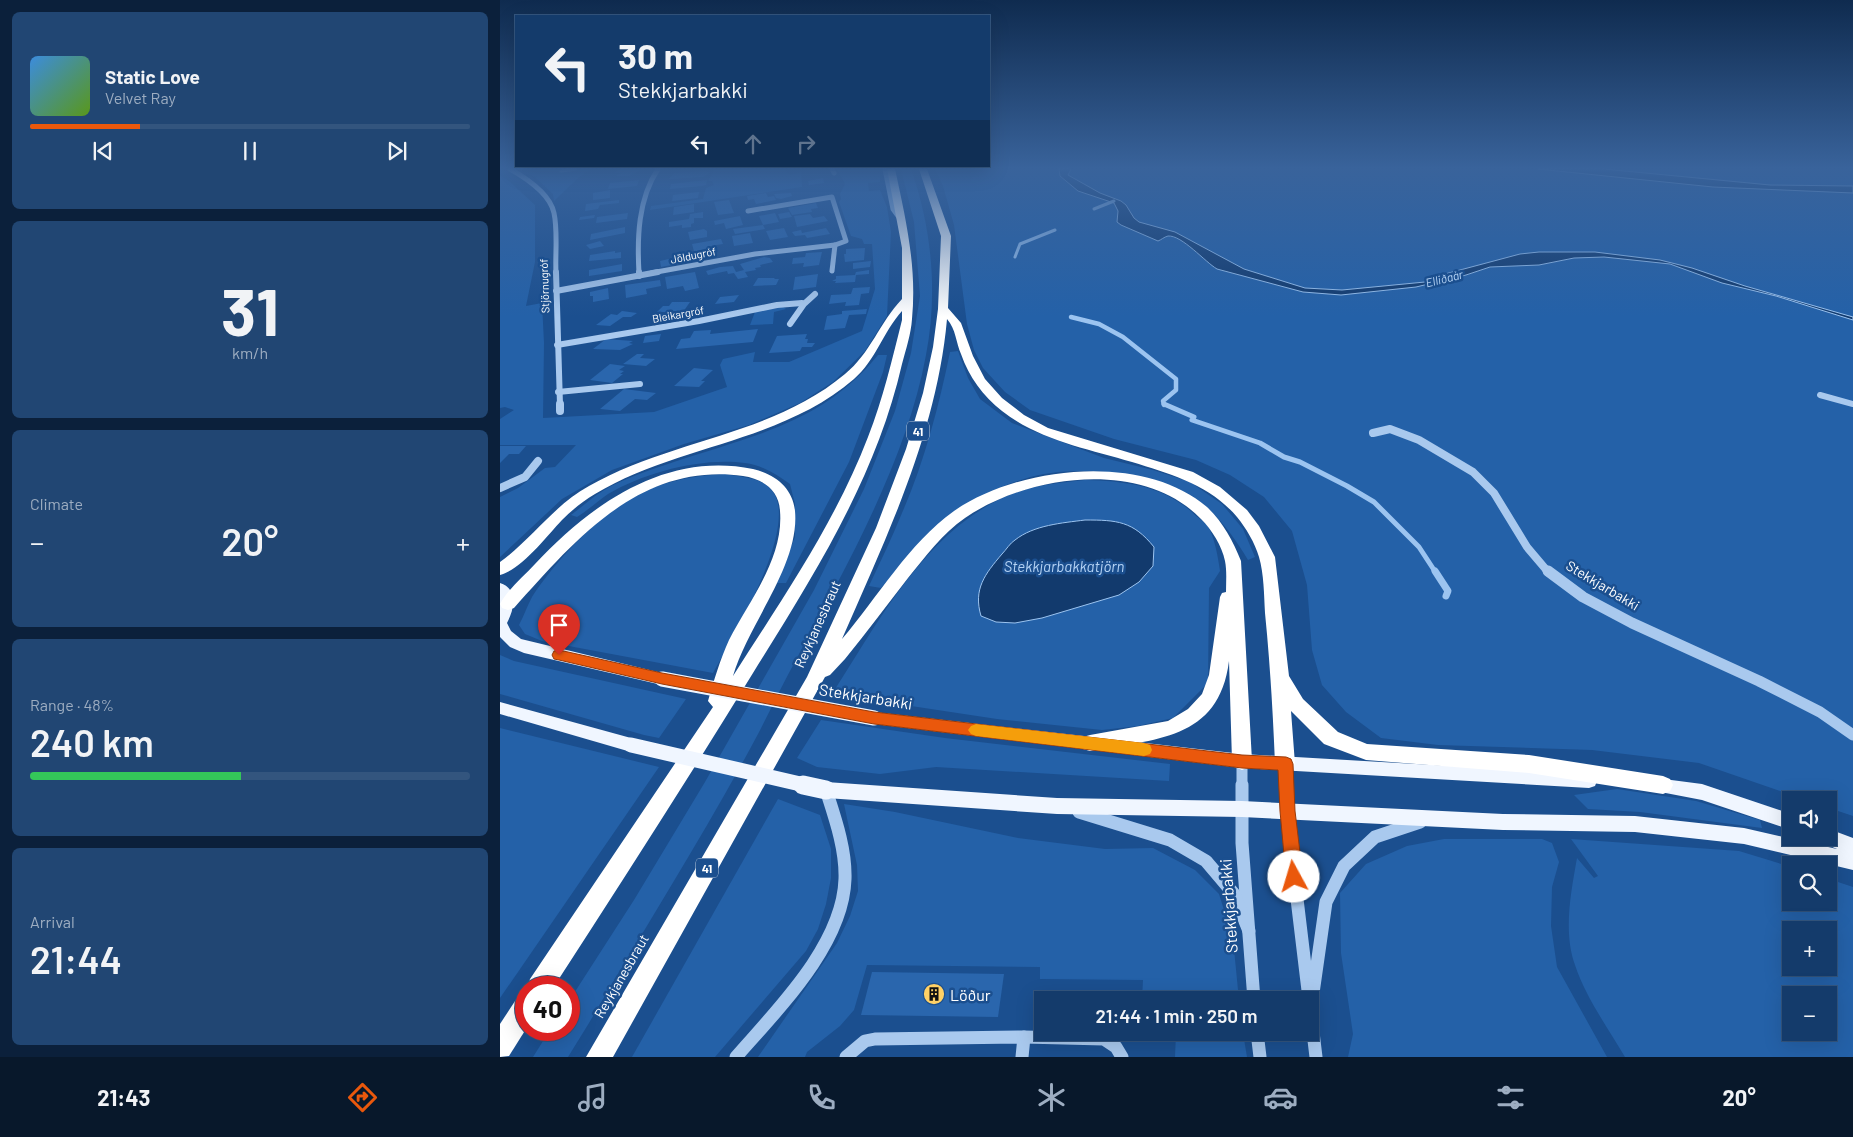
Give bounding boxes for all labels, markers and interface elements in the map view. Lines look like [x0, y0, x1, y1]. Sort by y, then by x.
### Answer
text: 30 m [618, 34, 693, 76]
icon: left [535, 35, 600, 100]
text: Static Love [105, 65, 200, 88]
text: Stekkjarbakki [618, 76, 748, 102]
text: Velvet Ray [105, 88, 176, 107]
icon: left [686, 130, 714, 158]
icon: ahead [739, 130, 767, 158]
icon: right [792, 130, 820, 158]
icon: previous [89, 137, 117, 165]
icon: pause [236, 137, 264, 165]
icon: next [383, 137, 411, 165]
street label: Jöldugróf [669, 244, 717, 266]
street label: Stjörnugróf [537, 258, 551, 313]
water label: Elliðaár [1424, 266, 1465, 289]
text: 31 [221, 271, 279, 349]
street label: Bleikargróf [651, 303, 705, 325]
text: km/h [232, 343, 268, 362]
road number: 41 [907, 422, 929, 441]
text: Climate [30, 494, 83, 513]
text: 20° [222, 518, 278, 564]
text: − [30, 525, 44, 559]
text: + [456, 525, 470, 559]
street label: Stekkjarbakki [1563, 556, 1643, 614]
water label: Stekkjarbakkatjörn [1004, 557, 1125, 575]
street label: Reykjanesbraut [790, 578, 844, 670]
pin [538, 604, 580, 655]
icon: arrive [545, 611, 573, 639]
street label: Stekkjarbakki [818, 679, 914, 713]
text: Range · 48% [30, 695, 114, 714]
text: 240 km [30, 719, 154, 765]
map controls [1782, 791, 1837, 1041]
button: sound [1782, 791, 1837, 846]
position arrow [1267, 850, 1319, 902]
button: search [1782, 856, 1837, 911]
road number: 41 [696, 858, 718, 878]
street label: Stekkjarbakki [1215, 858, 1241, 954]
text: Arrival [30, 912, 75, 931]
button: + [1782, 921, 1837, 976]
street label: Reykjanesbraut [590, 931, 652, 1021]
text: 21:44 [30, 936, 122, 982]
speed limit sign: 40 [515, 976, 580, 1041]
building icon: Löður [922, 982, 946, 1006]
place label: Löður [950, 985, 991, 1004]
button: − [1782, 986, 1837, 1041]
text: 21:44 · 1 min · 250 m [1095, 1004, 1258, 1027]
icon: directions [345, 1080, 380, 1115]
icon: music [575, 1080, 610, 1115]
icon: phone [804, 1080, 839, 1115]
icon: climate [1034, 1080, 1069, 1115]
icon: car [1263, 1080, 1298, 1115]
icon: filters [1493, 1080, 1528, 1115]
text: 21:43 [97, 1084, 150, 1110]
text: 20° [1723, 1084, 1756, 1110]

